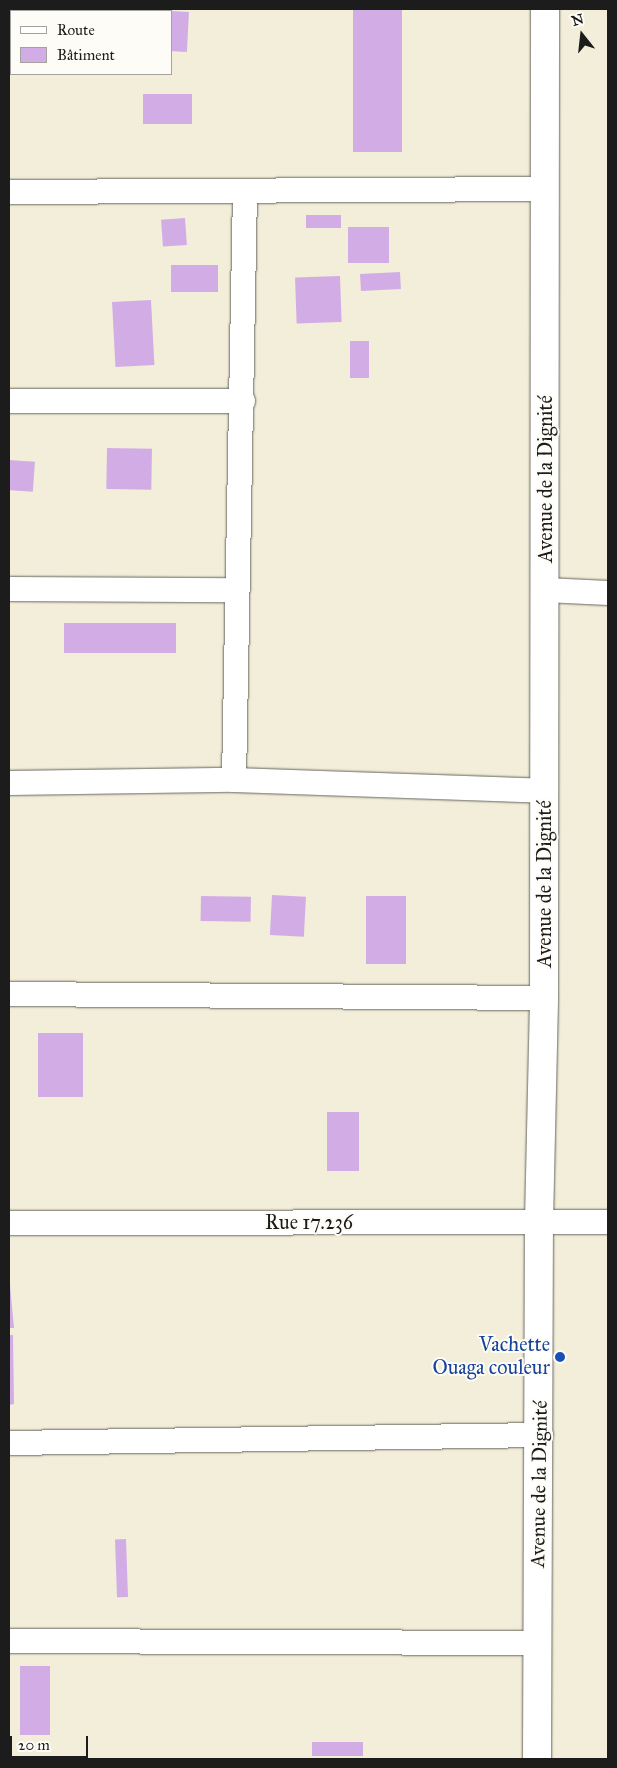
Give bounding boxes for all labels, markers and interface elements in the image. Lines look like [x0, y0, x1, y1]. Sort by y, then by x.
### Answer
legend [10, 10, 172, 75]
north arrow [557, 10, 607, 60]
text: N [570, 10, 586, 30]
text: Route [57, 21, 95, 39]
text: Bâtiment [57, 46, 115, 64]
street label: Avenue de la Dignité [533, 395, 557, 563]
street label: Avenue de la Dignité [532, 800, 556, 968]
street label: Rue 17.236 [265, 1210, 353, 1234]
place label: Vachette Ouaga couleur [432, 1333, 550, 1380]
marker: Vachette Ouaga couleur [554, 1351, 566, 1363]
street label: Avenue de la Dignité [526, 1400, 552, 1568]
scale bar [12, 1726, 90, 1758]
text: 20 m [18, 1736, 50, 1754]

